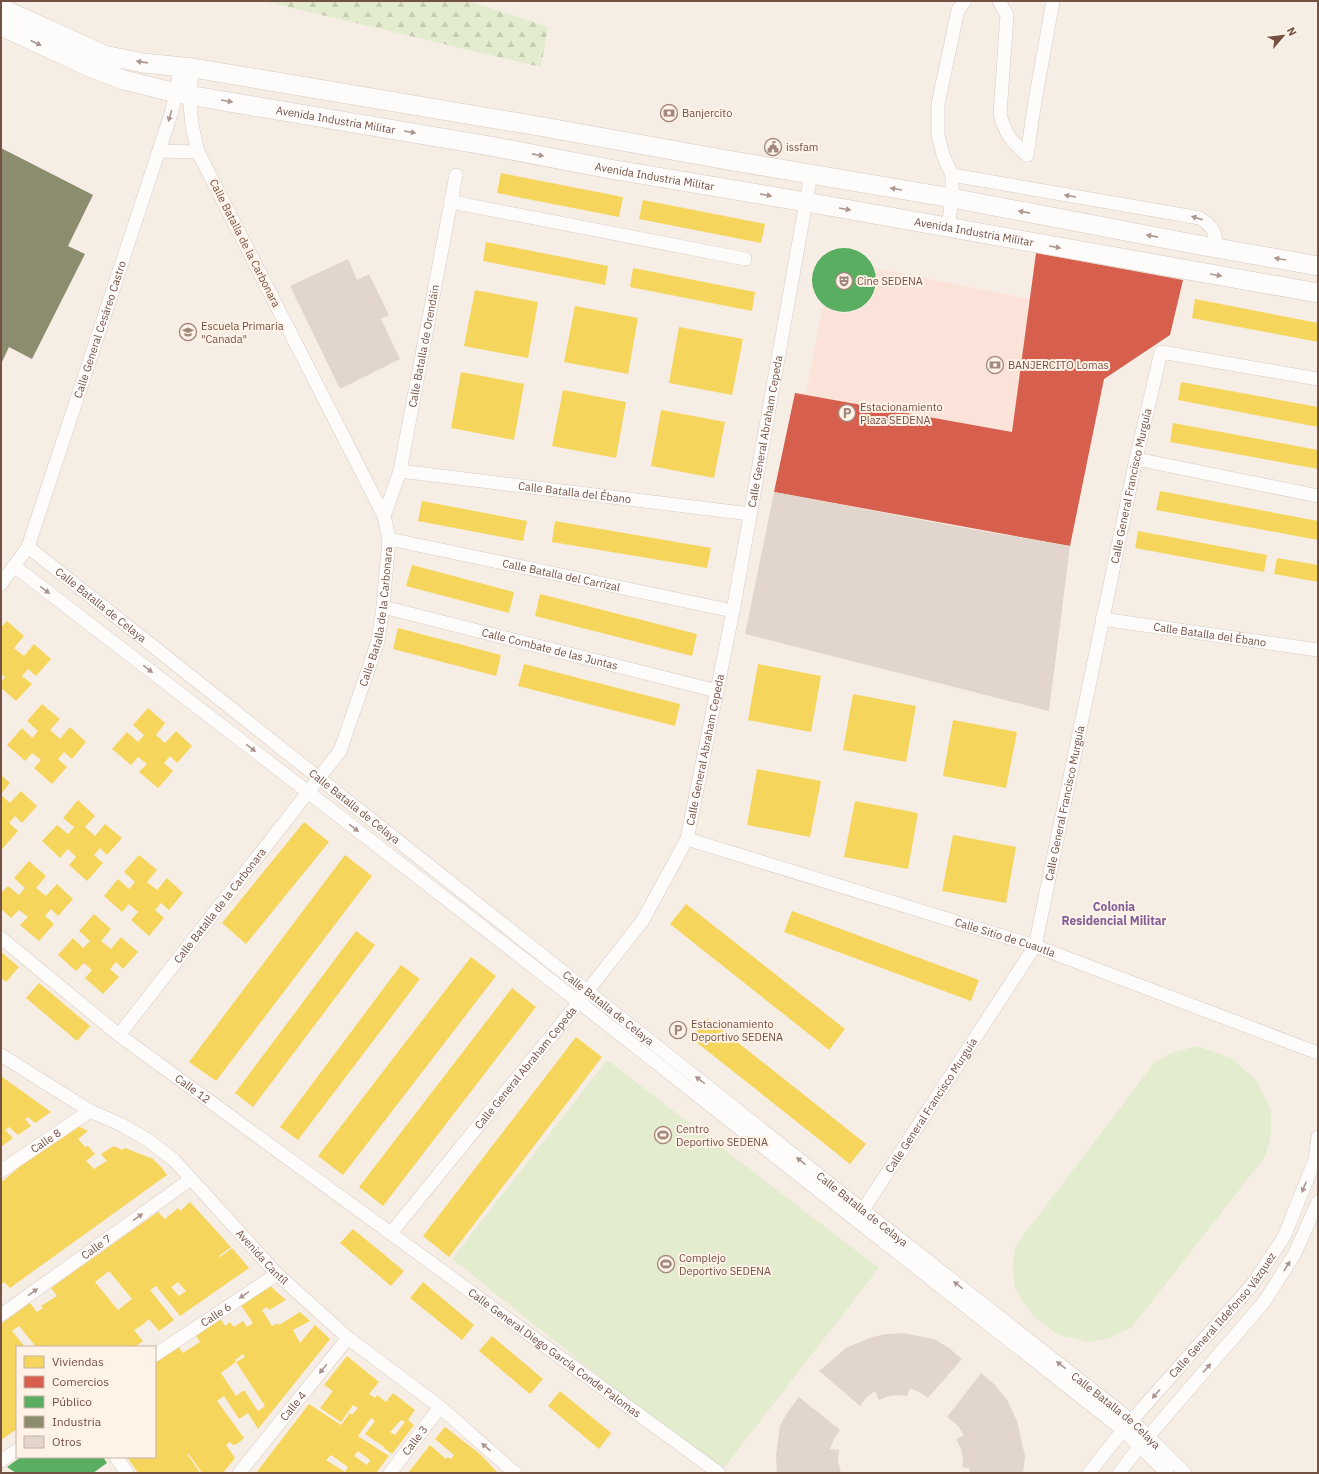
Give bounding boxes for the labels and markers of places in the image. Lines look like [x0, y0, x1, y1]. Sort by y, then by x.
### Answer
bank icon: Banjercito [659, 103, 679, 123]
place label: Banjercito [682, 106, 732, 120]
public building icon: issfam [763, 137, 783, 157]
place label: issfam [786, 140, 818, 154]
theatre icon: Cine SEDENA [834, 271, 854, 291]
place label: Cine SEDENA [857, 274, 923, 288]
place label: Escuela Primaria "Canada" [201, 319, 284, 346]
school or university icon: Escuela Primaria "Canada" [178, 322, 198, 342]
bank icon: BANJERCITO Lomas [985, 355, 1005, 375]
place label: BANJERCITO Lomas [1008, 358, 1109, 372]
place label: Estacionamiento Plaza SEDENA [860, 400, 943, 427]
parking icon: Estacionamiento Plaza SEDENA [837, 403, 857, 423]
place label: Estacionamiento Deportivo SEDENA [691, 1017, 783, 1044]
parking icon: Estacionamiento Deportivo SEDENA [668, 1020, 688, 1040]
place label: Centro Deportivo SEDENA [676, 1122, 768, 1149]
sports icon: Centro Deportivo SEDENA [653, 1125, 673, 1145]
place label: Complejo Deportivo SEDENA [679, 1251, 771, 1278]
sports icon: Complejo Deportivo SEDENA [656, 1254, 676, 1274]

